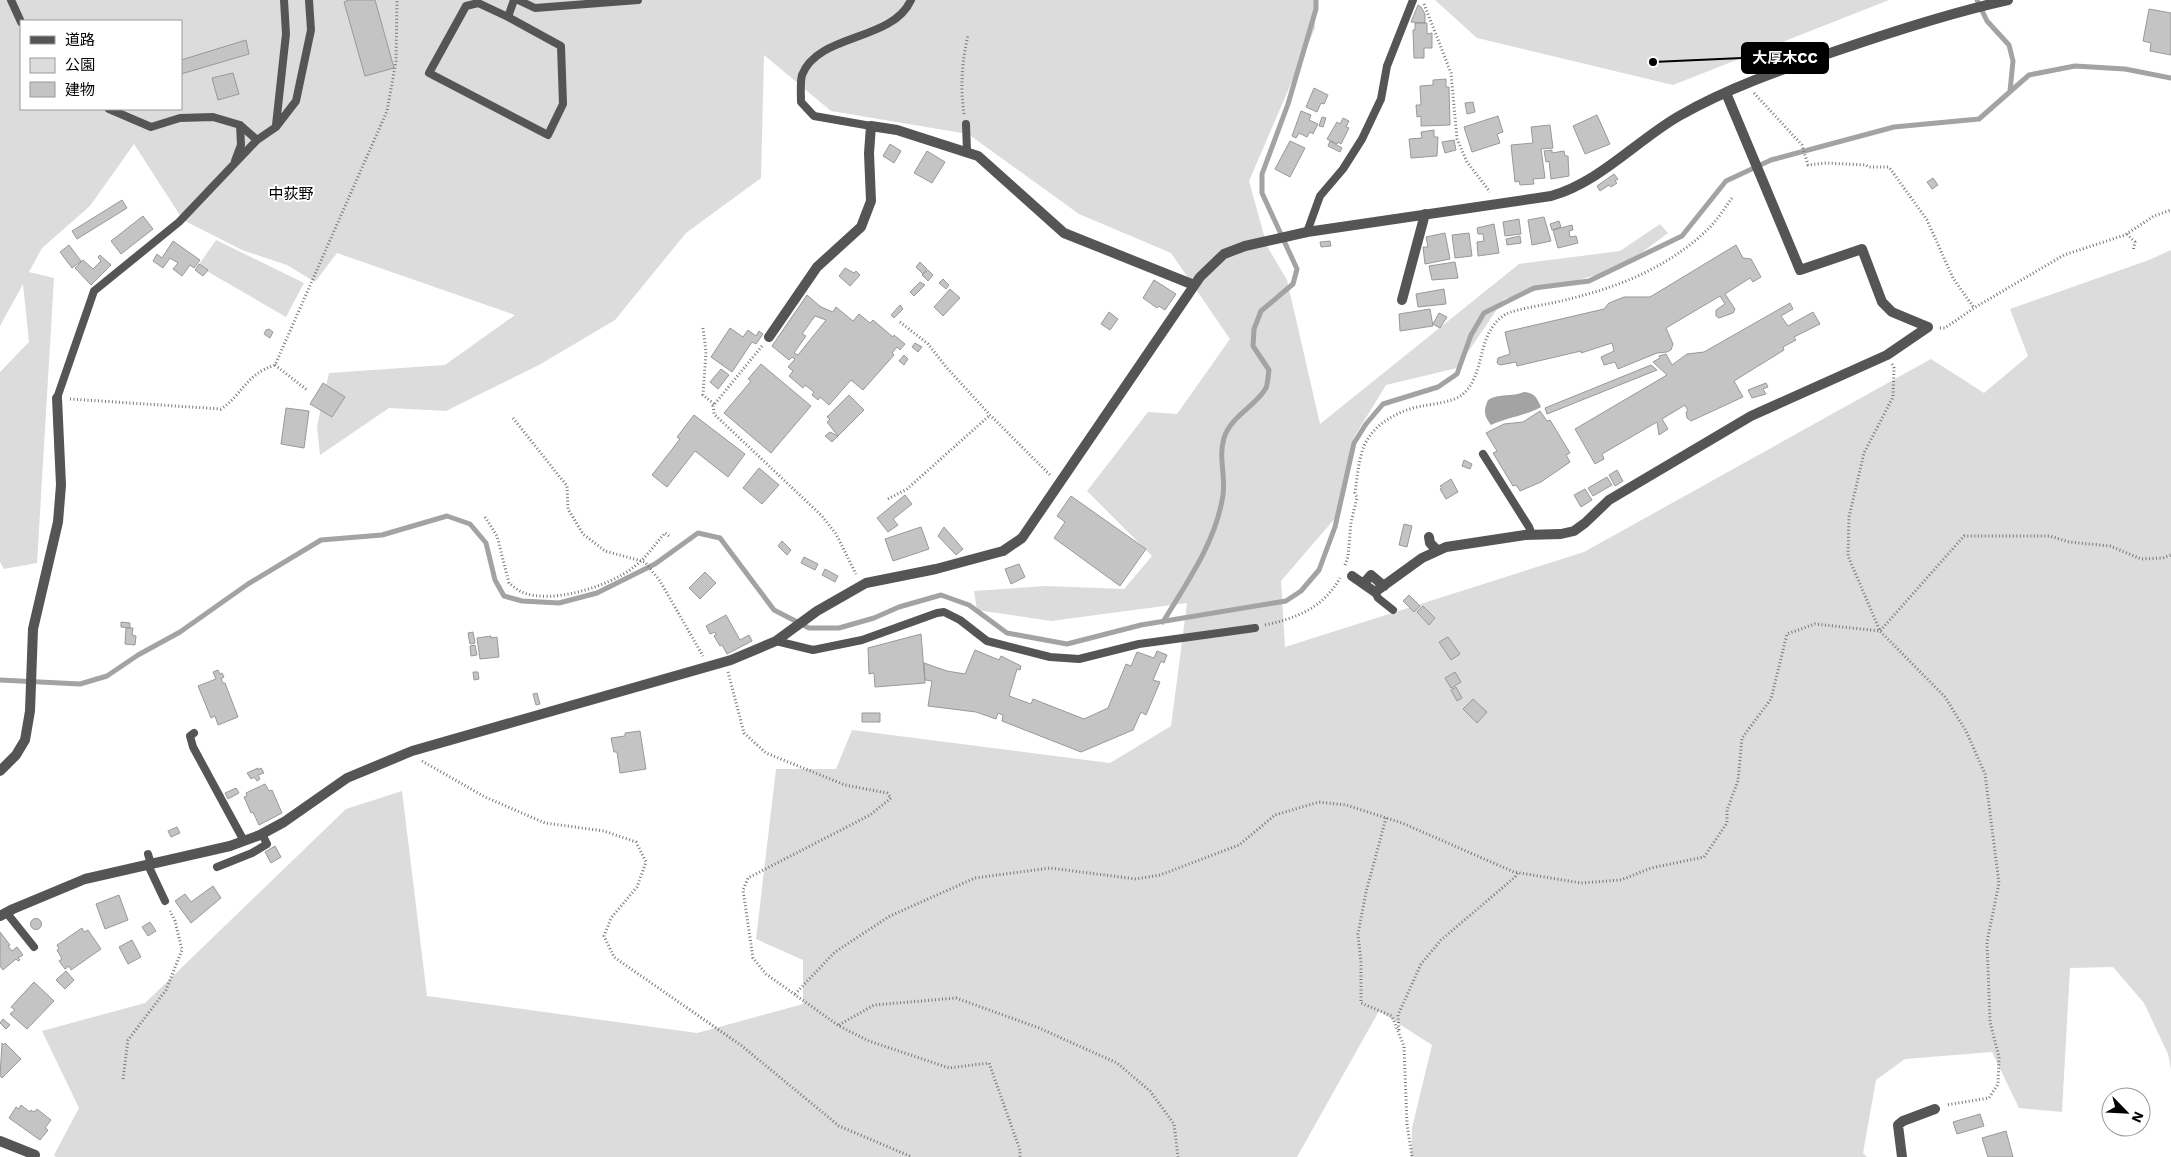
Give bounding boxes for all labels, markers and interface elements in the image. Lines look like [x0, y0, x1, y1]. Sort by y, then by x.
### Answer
legend [20, 20, 182, 110]
text: 道路 [65, 31, 95, 49]
callout: 大厚木CC [1742, 43, 1828, 73]
text: 大厚木CC [1752, 49, 1818, 67]
text: 公園 [65, 56, 95, 74]
text: 建物 [65, 81, 95, 99]
district label: 中荻野 [268, 185, 314, 203]
north arrow [2101, 1087, 2151, 1137]
text: N [2128, 1109, 2147, 1125]

